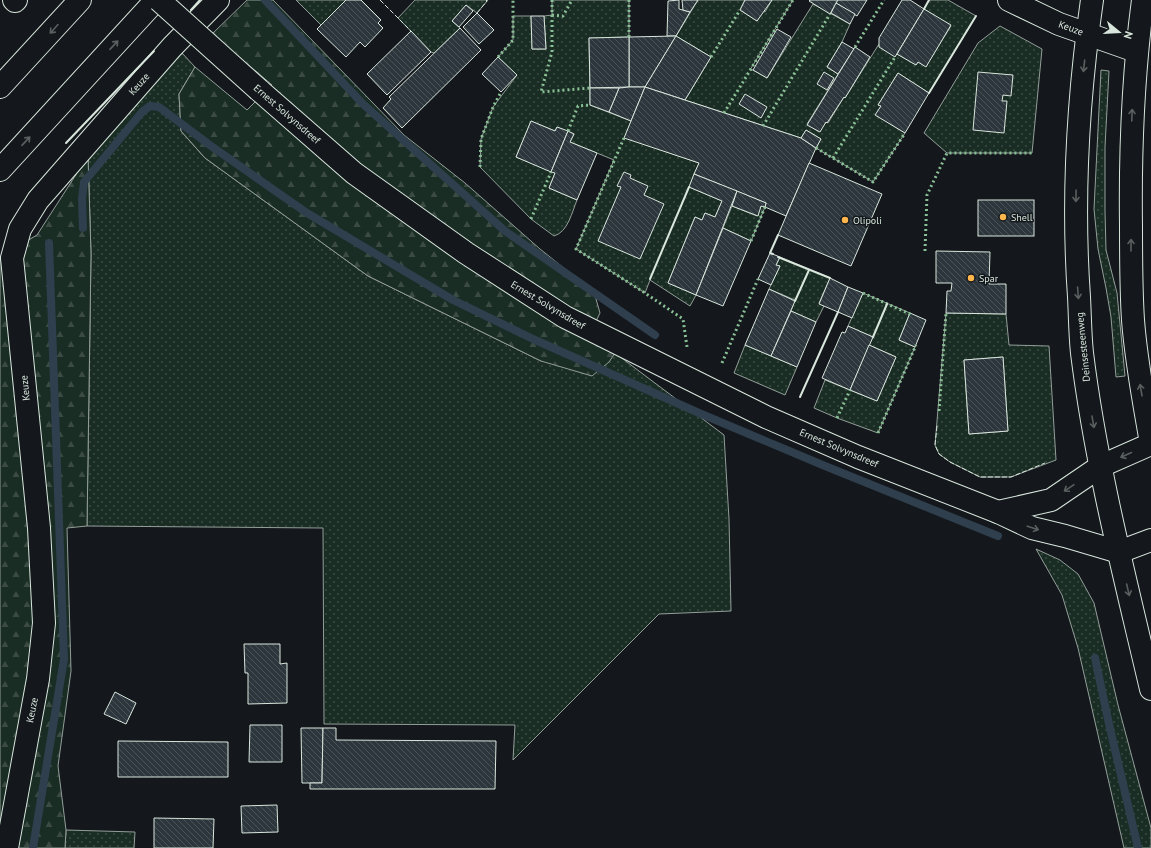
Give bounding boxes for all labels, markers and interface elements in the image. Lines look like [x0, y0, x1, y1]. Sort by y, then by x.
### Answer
north arrow [1099, 12, 1139, 52]
street label: Keuze [1057, 18, 1085, 38]
one-way arrow [49, 24, 58, 34]
text: N [1121, 29, 1136, 41]
one-way arrow [110, 40, 119, 50]
one-way arrow [1080, 60, 1088, 73]
street label: Keuze [126, 70, 152, 98]
street label: Ernest Solvynsdreef [251, 81, 324, 147]
one-way arrow [1129, 109, 1136, 122]
one-way arrow [22, 136, 31, 146]
one-way arrow [1072, 189, 1080, 202]
place label: Shell [1011, 211, 1033, 224]
marker: Shell [998, 212, 1008, 222]
place label: Olipoli [853, 214, 882, 227]
marker: Olipoli [840, 215, 850, 225]
one-way arrow [1127, 239, 1135, 252]
place label: Spar [979, 272, 999, 285]
marker: Spar [966, 273, 976, 283]
street label: Ernest Solvynsdreef [508, 278, 588, 333]
one-way arrow [1075, 286, 1082, 299]
street label: Deinsesteenweg [1073, 312, 1093, 382]
street label: Keuze [17, 375, 33, 401]
one-way arrow [1137, 384, 1145, 397]
one-way arrow [1089, 415, 1097, 428]
street label: Ernest Solvynsdreef [798, 426, 881, 471]
one-way arrow [1120, 452, 1132, 459]
one-way arrow [1064, 484, 1075, 492]
one-way arrow [1027, 525, 1040, 532]
one-way arrow [1124, 583, 1132, 596]
street label: Keuze [23, 696, 41, 724]

